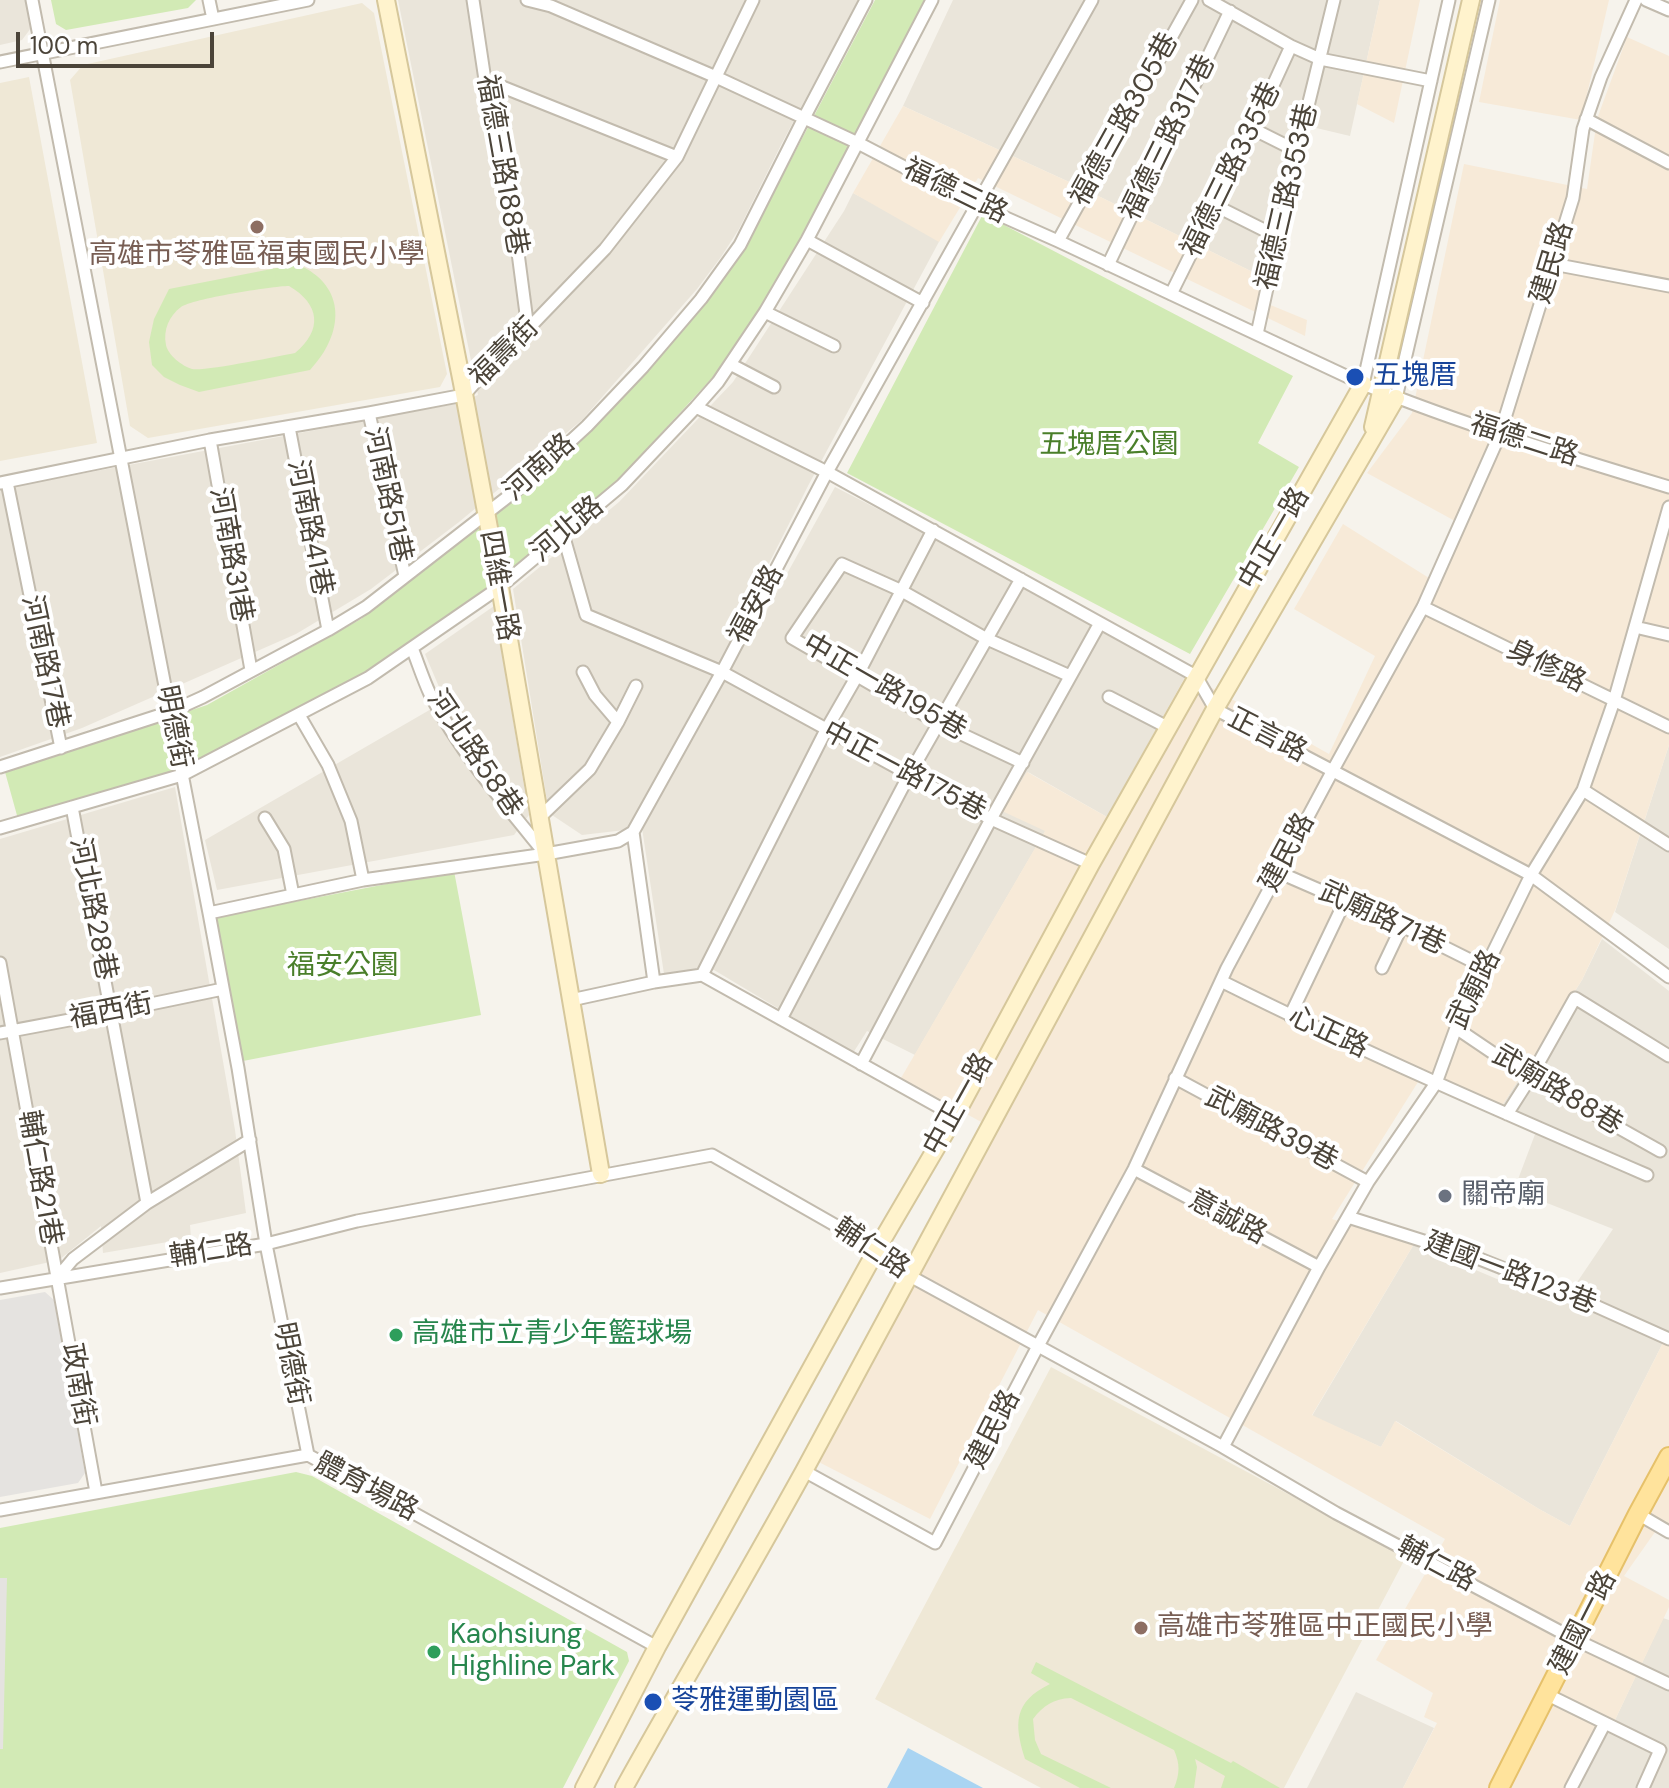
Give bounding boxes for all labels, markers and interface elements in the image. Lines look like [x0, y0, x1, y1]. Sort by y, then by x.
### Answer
scale bar [20, 16, 218, 66]
street label: 福德三路305巷 [1064, 28, 1186, 212]
text: 100 m [30, 30, 98, 61]
street label: 福德三路317巷 [1114, 50, 1224, 226]
street label: 福德三路188巷 [469, 72, 533, 258]
street label: 福德三路335巷 [1175, 77, 1289, 263]
street label: 福德三路353巷 [1250, 101, 1326, 293]
street label: 福德三路 [897, 152, 1013, 232]
marker: 高雄市苓雅區福東國民小學 [248, 218, 266, 236]
street label: 建民路 [1525, 218, 1581, 308]
place label: 高雄市苓雅區福東國民小學 [89, 239, 425, 273]
street label: 福壽街 [463, 311, 547, 395]
place label: 五塊厝 [1373, 360, 1457, 394]
marker: 五塊厝 [1344, 366, 1366, 388]
street label: 福德二路 [1466, 408, 1582, 474]
street label: 河南路51巷 [356, 424, 418, 566]
street label: 河南路 [498, 427, 582, 509]
park label: 五塊厝公園 [1039, 429, 1179, 463]
street label: 河南路41巷 [279, 457, 339, 599]
street label: 中正一路 [1232, 482, 1318, 596]
street label: 河南路31巷 [202, 485, 258, 625]
street label: 河北路 [525, 490, 611, 570]
street label: 四維一路 [472, 528, 524, 644]
street label: 福安路 [722, 560, 792, 650]
street label: 河南路17巷 [13, 592, 75, 732]
street label: 中正一路195巷 [796, 628, 972, 748]
street label: 身修路 [1501, 633, 1591, 701]
street label: 明德街 [148, 683, 198, 771]
street label: 河北路58巷 [419, 684, 529, 824]
street label: 正言路 [1222, 702, 1312, 770]
street label: 中正一路175巷 [817, 715, 991, 829]
street label: 建民路 [1253, 808, 1323, 898]
street label: 河北路28巷 [62, 835, 122, 983]
street label: 武廟路71巷 [1313, 875, 1451, 963]
street label: 武廟路 [1441, 945, 1509, 1035]
park label: 福安公園 [287, 950, 399, 984]
street label: 福西街 [67, 987, 155, 1037]
street label: 心正路 [1283, 1000, 1373, 1066]
street label: 武廟路88巷 [1486, 1039, 1628, 1143]
street label: 中正一路 [917, 1048, 1001, 1162]
street label: 武廟路39巷 [1199, 1081, 1343, 1179]
street label: 輔仁路21巷 [11, 1108, 67, 1248]
place label: 關帝廟 [1461, 1179, 1545, 1213]
street label: 意誠路 [1182, 1183, 1272, 1253]
marker: 關帝廟 [1436, 1187, 1454, 1205]
street label: 輔仁路 [827, 1212, 915, 1286]
street label: 建國一路123巷 [1419, 1226, 1601, 1322]
street label: 輔仁路 [167, 1229, 255, 1275]
place label: 高雄市立青少年籃球場 [412, 1318, 692, 1352]
street label: 明德街 [265, 1320, 315, 1408]
marker: 高雄市立青少年籃球場 [387, 1326, 405, 1344]
street label: 政南街 [53, 1341, 101, 1429]
street label: 建民路 [960, 1385, 1028, 1475]
street label: 體育場路 [309, 1447, 423, 1529]
street label: 輔仁路 [1391, 1530, 1481, 1600]
street label: 建國一路 [1544, 1565, 1624, 1681]
place label: 高雄市苓雅區中正國民小學 [1157, 1611, 1493, 1645]
place label: Kaohsiung Highline Park [450, 1619, 615, 1685]
marker: 高雄市苓雅區中正國民小學 [1132, 1619, 1150, 1637]
marker: Kaohsiung Highline Park [425, 1643, 443, 1661]
place label: 苓雅運動園區 [671, 1685, 839, 1719]
marker: 苓雅運動園區 [642, 1691, 664, 1713]

